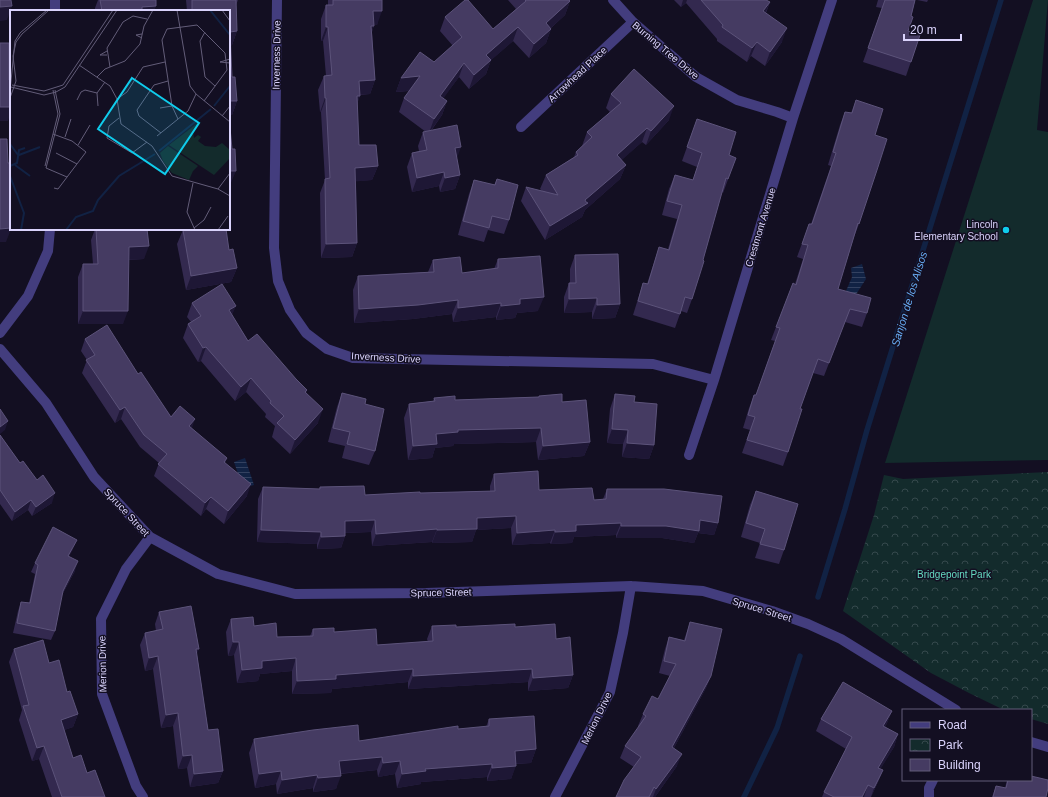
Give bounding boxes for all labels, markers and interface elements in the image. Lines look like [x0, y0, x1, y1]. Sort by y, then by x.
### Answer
inset map [10, 10, 230, 230]
scale bar [904, 16, 961, 42]
street label: Burning Tree Drive [630, 19, 701, 82]
street label: Inverness Drive [270, 20, 283, 90]
text: 20 m [910, 23, 937, 37]
street label: Arrowhead Place [546, 44, 609, 104]
street label: Crestmont Avenue [743, 186, 778, 268]
place label: Lincoln Elementary School [914, 219, 998, 242]
marker: Lincoln Elementary School [1001, 225, 1011, 235]
water label: Sanjon de los Alisos [889, 250, 929, 348]
street label: Inverness Drive [351, 350, 421, 365]
street label: Spruce Street [102, 486, 152, 539]
park label: Bridgepoint Park [917, 569, 992, 580]
street label: Spruce Street [410, 586, 472, 599]
street label: Spruce Street [731, 595, 793, 624]
street label: Merion Drive [96, 635, 108, 692]
street label: Merion Drive [579, 690, 614, 746]
legend [902, 709, 1032, 781]
text: Road [938, 718, 967, 732]
text: Park [938, 738, 964, 752]
text: Building [938, 758, 981, 772]

